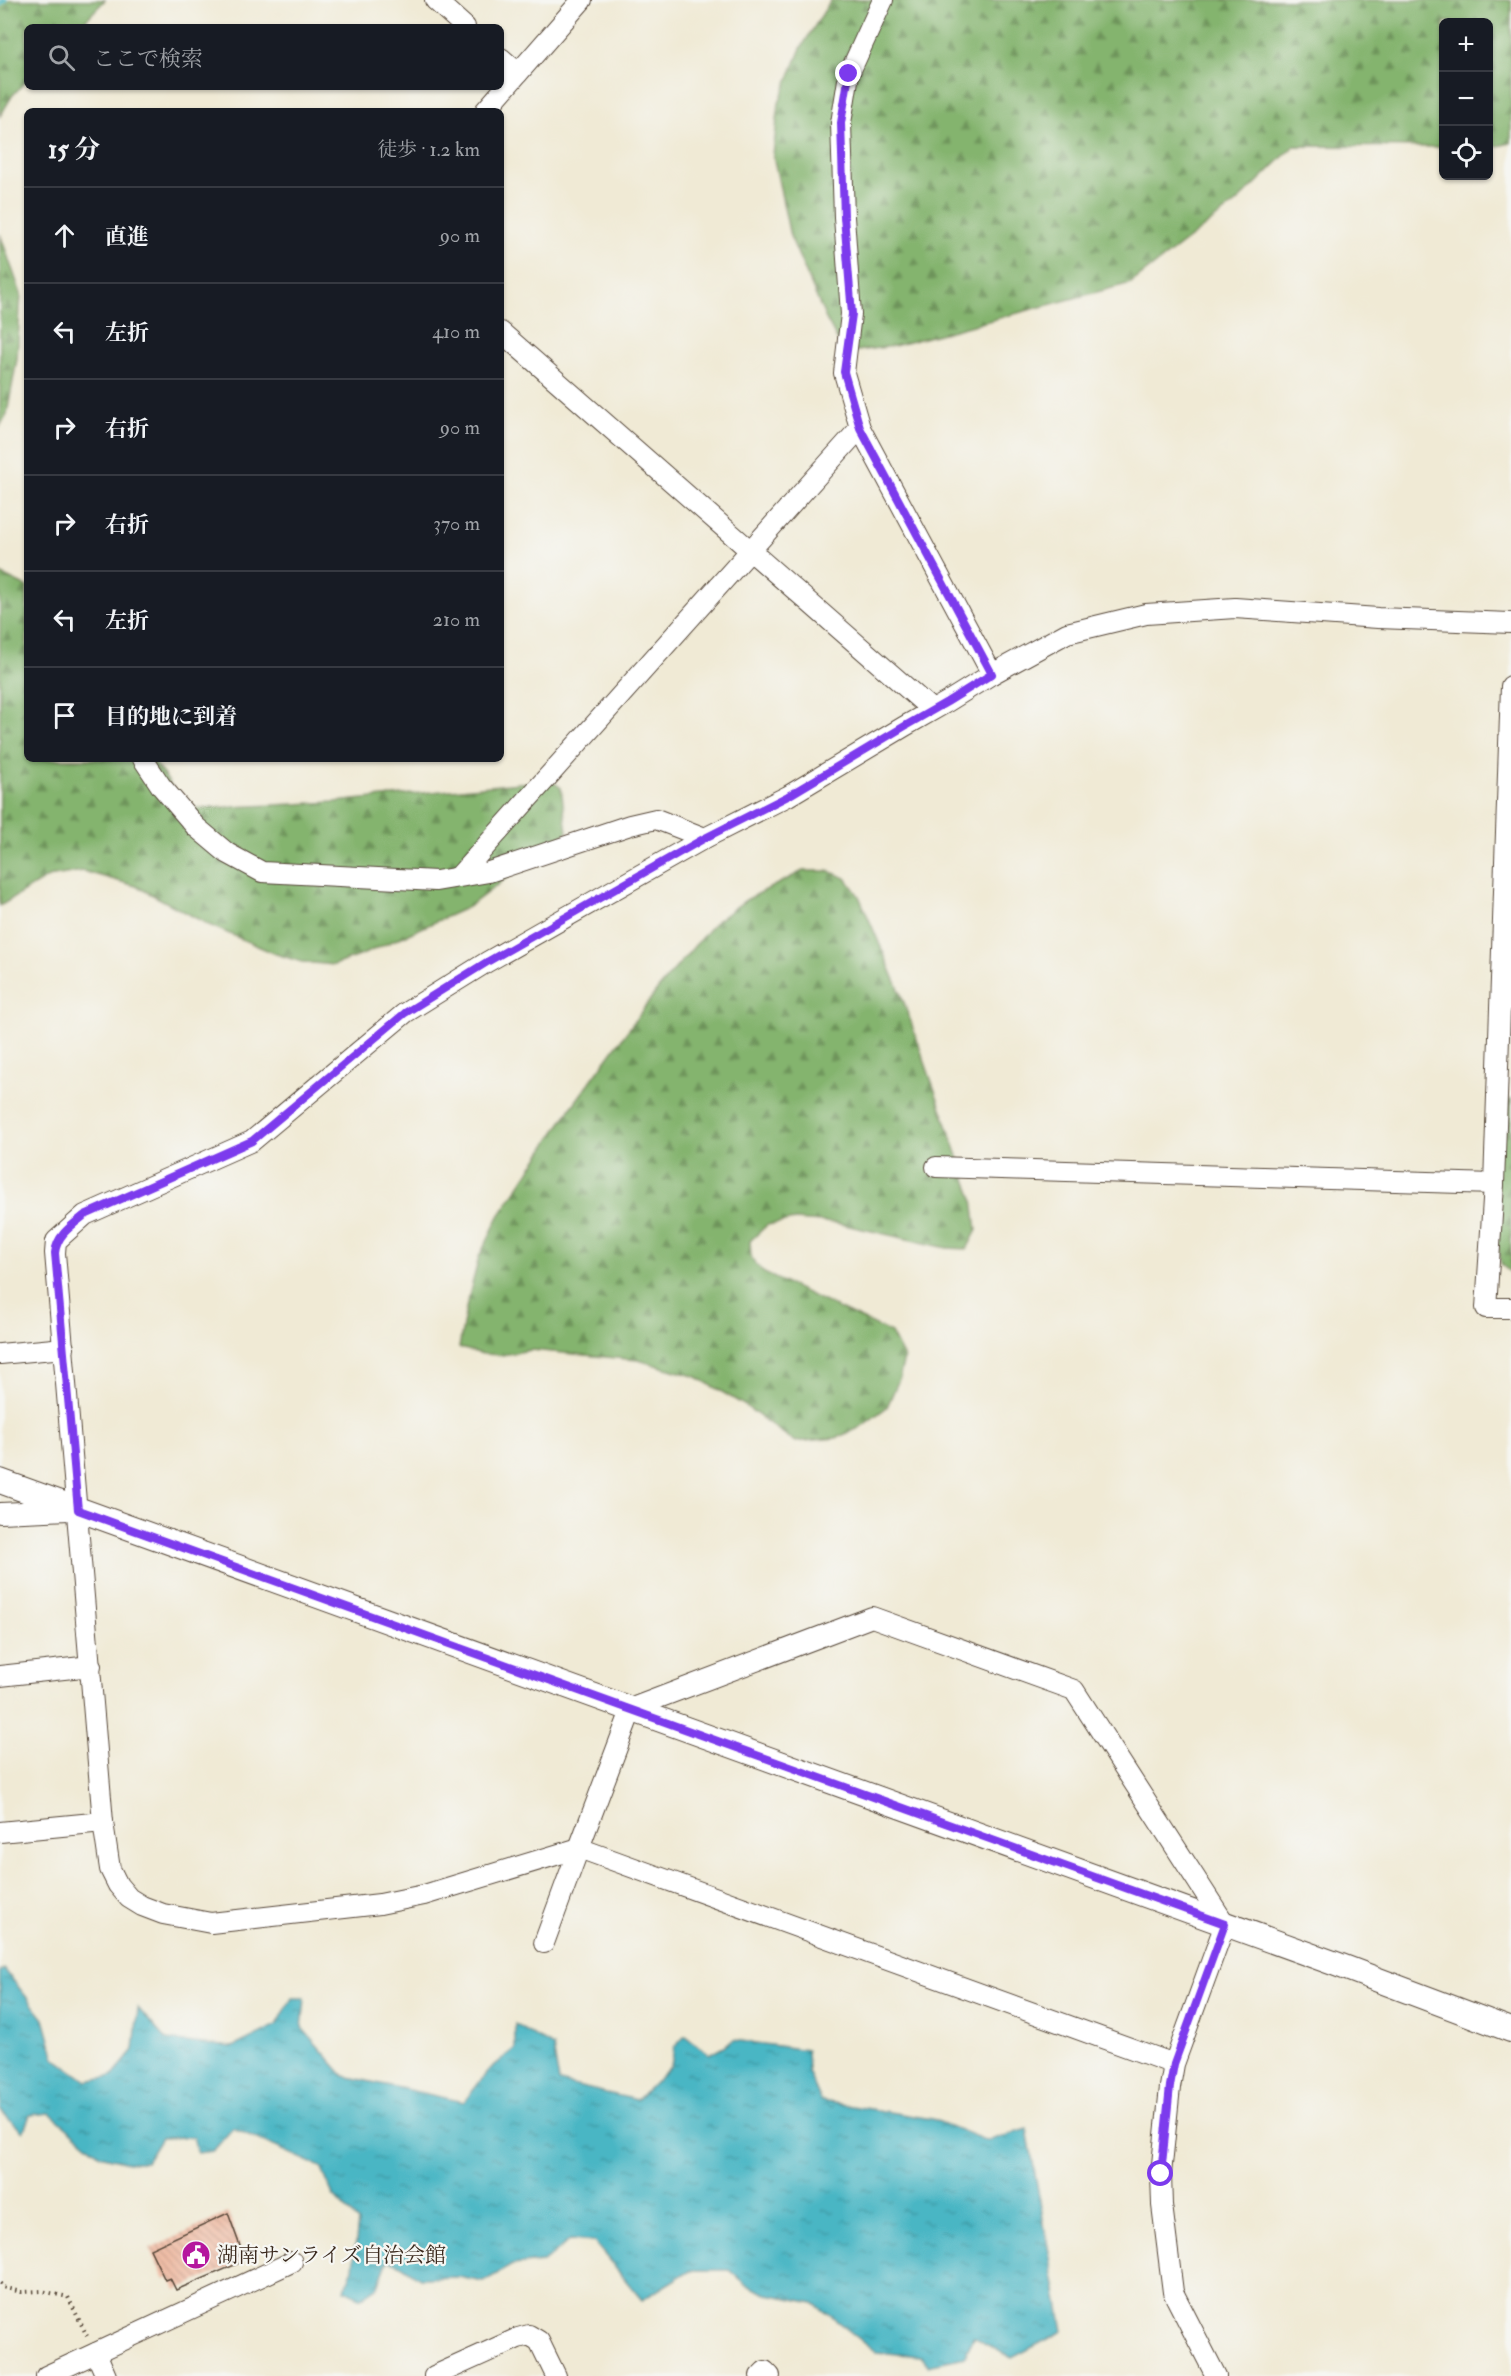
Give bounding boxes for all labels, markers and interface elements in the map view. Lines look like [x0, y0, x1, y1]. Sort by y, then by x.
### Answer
map controls [1439, 18, 1493, 180]
button: + [1439, 18, 1493, 72]
search box [24, 24, 504, 90]
icon: search [45, 41, 78, 74]
text: ここで検索 [93, 45, 203, 73]
route end [835, 60, 861, 86]
button: − [1439, 72, 1493, 126]
button: locate [1439, 126, 1493, 180]
text: 15 分 [48, 134, 100, 166]
text: 徒歩 · 1.2 km [377, 137, 480, 162]
icon: ahead [48, 219, 81, 252]
text: 直進 [105, 223, 149, 251]
text: 90 m [440, 223, 480, 248]
icon: left [48, 315, 81, 348]
text: 左折 [105, 319, 149, 347]
text: 410 m [432, 319, 480, 344]
icon: right [48, 411, 81, 444]
text: 右折 [105, 415, 149, 443]
text: 90 m [440, 415, 480, 440]
icon: right [48, 507, 81, 540]
text: 右折 [105, 511, 149, 539]
text: 370 m [433, 511, 480, 536]
icon: left [48, 603, 81, 636]
text: 左折 [105, 607, 149, 635]
text: 210 m [433, 607, 480, 632]
icon: arrive [48, 699, 81, 732]
text: 目的地に到着 [105, 703, 237, 731]
route start [1147, 2160, 1173, 2186]
public building icon: 湖南サンライズ自治会館 [180, 2239, 212, 2271]
place label: 湖南サンライズ自治会館 [217, 2242, 446, 2269]

